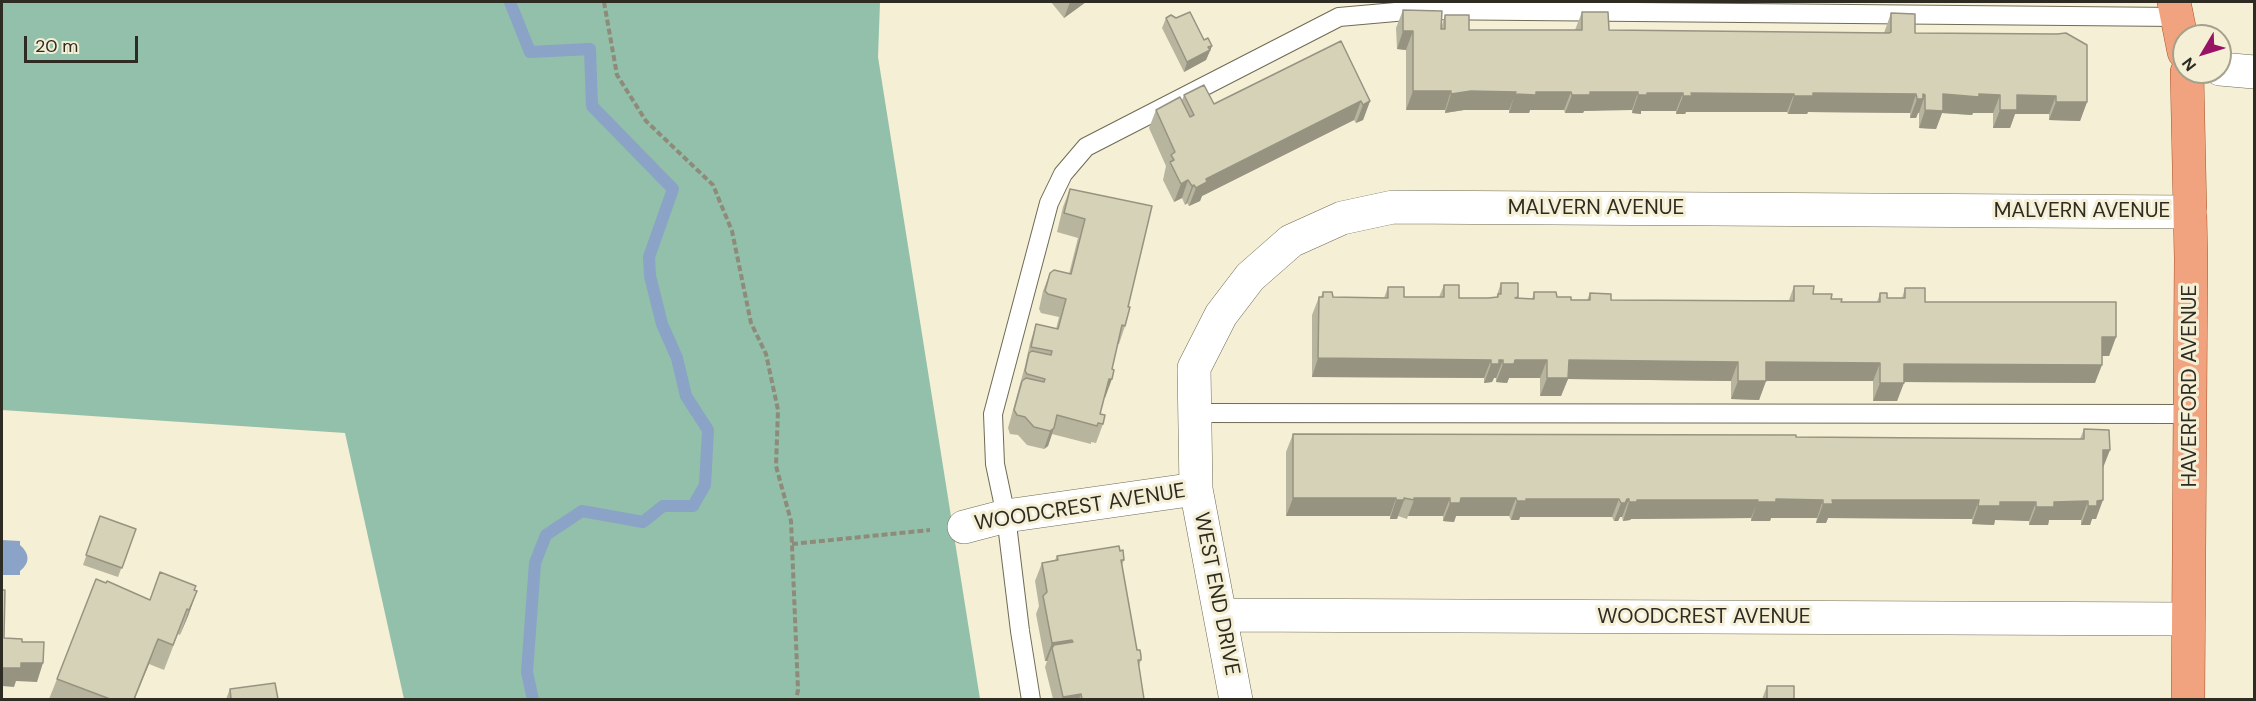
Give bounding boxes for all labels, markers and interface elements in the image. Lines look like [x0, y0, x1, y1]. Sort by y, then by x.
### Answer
scale bar [27, 24, 141, 62]
north arrow [2172, 24, 2232, 84]
text: 20 m [35, 34, 78, 58]
text: N [2177, 53, 2201, 75]
street label: MALVERN AVENUE [1508, 195, 1684, 221]
street label: MALVERN AVENUE [1994, 198, 2170, 224]
street label: HAVERFORD AVENUE [2177, 285, 2203, 487]
street label: WOODCREST AVENUE [973, 479, 1187, 537]
street label: WEST END DRIVE [1188, 510, 1244, 678]
street label: WOODCREST AVENUE [1597, 604, 1811, 630]

